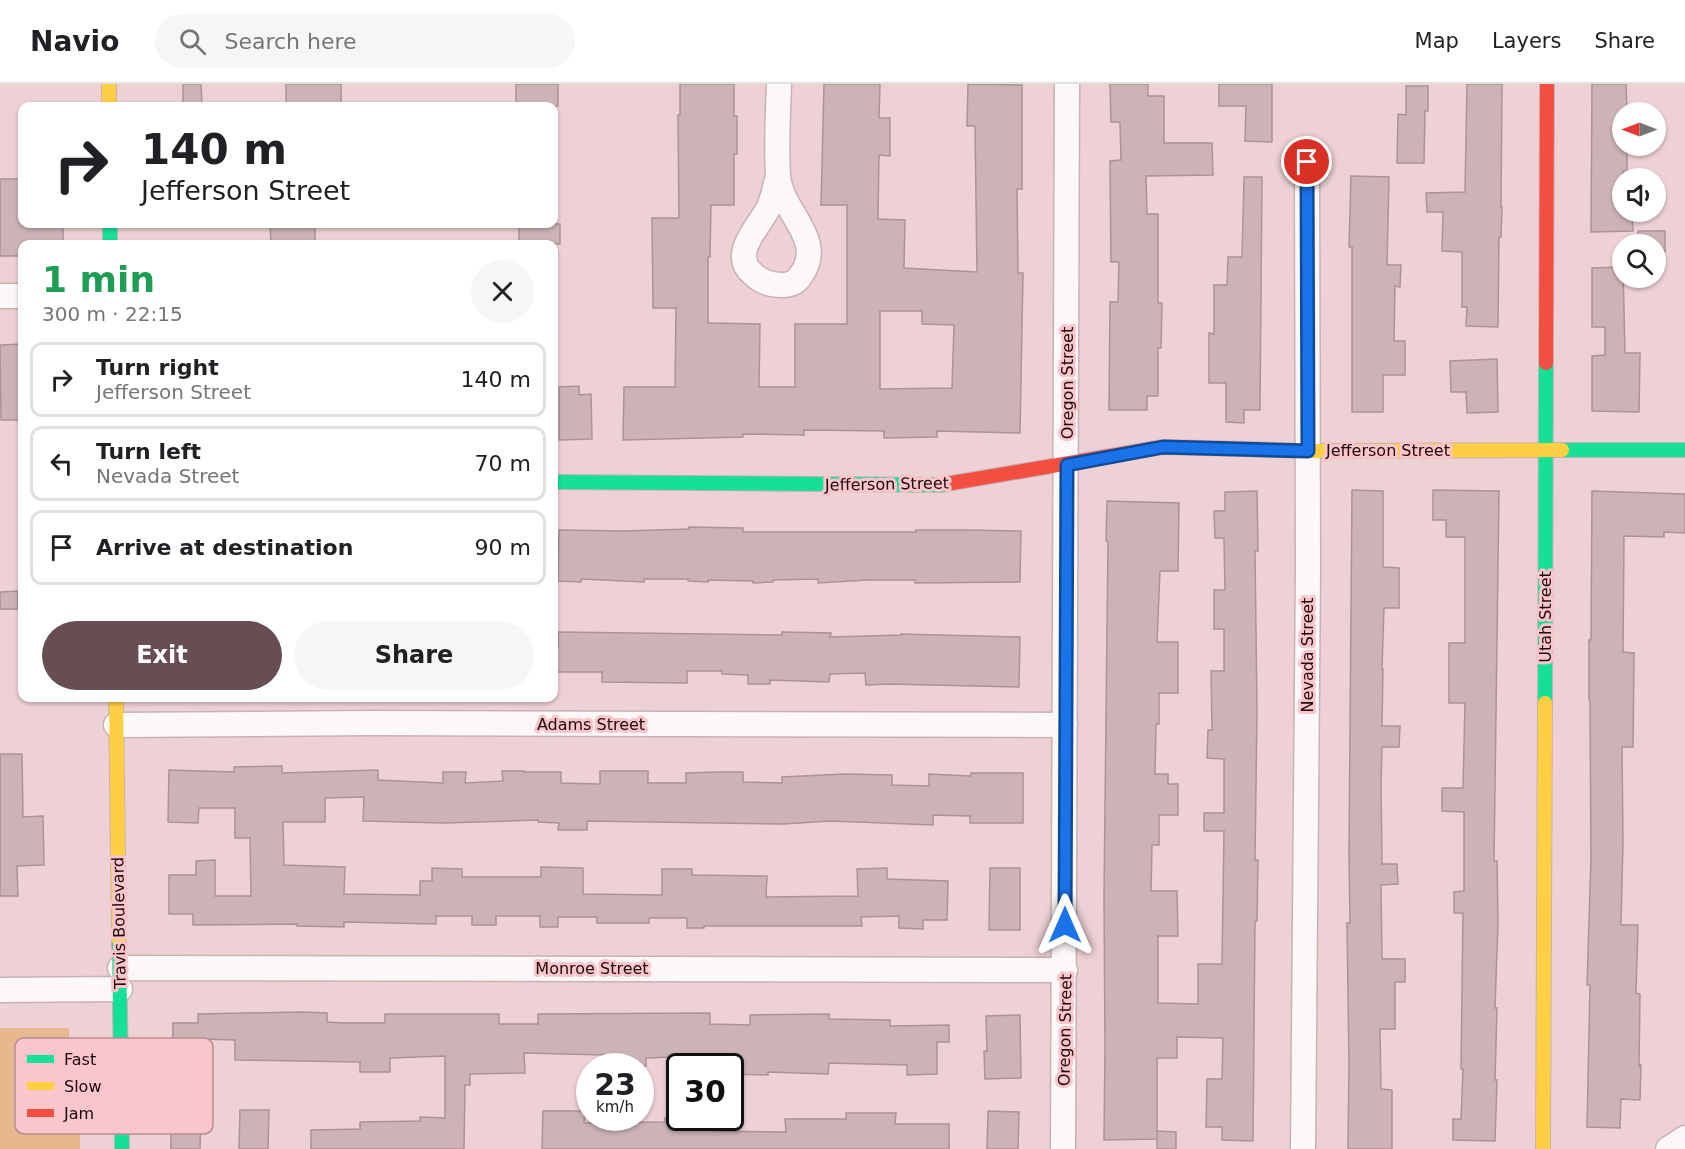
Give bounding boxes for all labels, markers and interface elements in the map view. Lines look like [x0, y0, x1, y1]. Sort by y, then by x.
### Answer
search box [155, 14, 575, 68]
text: Navio [30, 25, 119, 58]
icon: search [176, 25, 209, 58]
text: Search here [224, 29, 357, 54]
text: Map [1415, 29, 1459, 53]
text: Layers [1492, 29, 1561, 53]
text: Share [1594, 29, 1655, 53]
north arrow [1612, 102, 1666, 156]
map controls [1612, 102, 1666, 288]
text: 140 m [141, 125, 287, 174]
icon: right [42, 126, 120, 204]
pin [1281, 136, 1332, 187]
icon: arrive [1290, 145, 1323, 178]
button: sound [1612, 168, 1666, 222]
text: Jefferson Street [141, 175, 350, 206]
button: search [1612, 234, 1666, 288]
text: 1 min [42, 259, 155, 300]
button: close [471, 260, 534, 323]
text: 300 m · 22:15 [42, 302, 183, 326]
street label: Oregon Street [1058, 327, 1077, 439]
text: Turn right [96, 355, 219, 380]
icon: right [45, 363, 78, 396]
text: 140 m [461, 367, 531, 392]
text: Jefferson Street [96, 380, 251, 404]
text: Turn left [96, 439, 201, 464]
street label: Jefferson Street [1325, 441, 1450, 460]
icon: left [45, 447, 78, 480]
text: 70 m [475, 451, 531, 476]
text: Nevada Street [96, 464, 239, 488]
street label: Jefferson Street [824, 473, 949, 495]
icon: arrive [45, 531, 78, 564]
text: Arrive at destination [96, 535, 353, 560]
text: 90 m [475, 535, 531, 560]
street label: Utah Street [1536, 571, 1555, 663]
street label: Nevada Street [1298, 598, 1317, 712]
button: Exit [42, 621, 282, 690]
button: Share [294, 621, 534, 690]
street label: Adams Street [537, 715, 645, 734]
street label: Travis Boulevard [108, 857, 130, 990]
position arrow [1033, 893, 1097, 957]
street label: Monroe Street [535, 959, 649, 978]
street label: Oregon Street [1055, 974, 1075, 1086]
legend [15, 1038, 213, 1134]
text: Fast [64, 1050, 96, 1069]
speed limit sign: 30 [666, 1053, 744, 1131]
text: 23 [594, 1067, 636, 1102]
text: Slow [64, 1077, 101, 1096]
text: km/h [596, 1098, 634, 1116]
text: Jam [63, 1104, 94, 1123]

